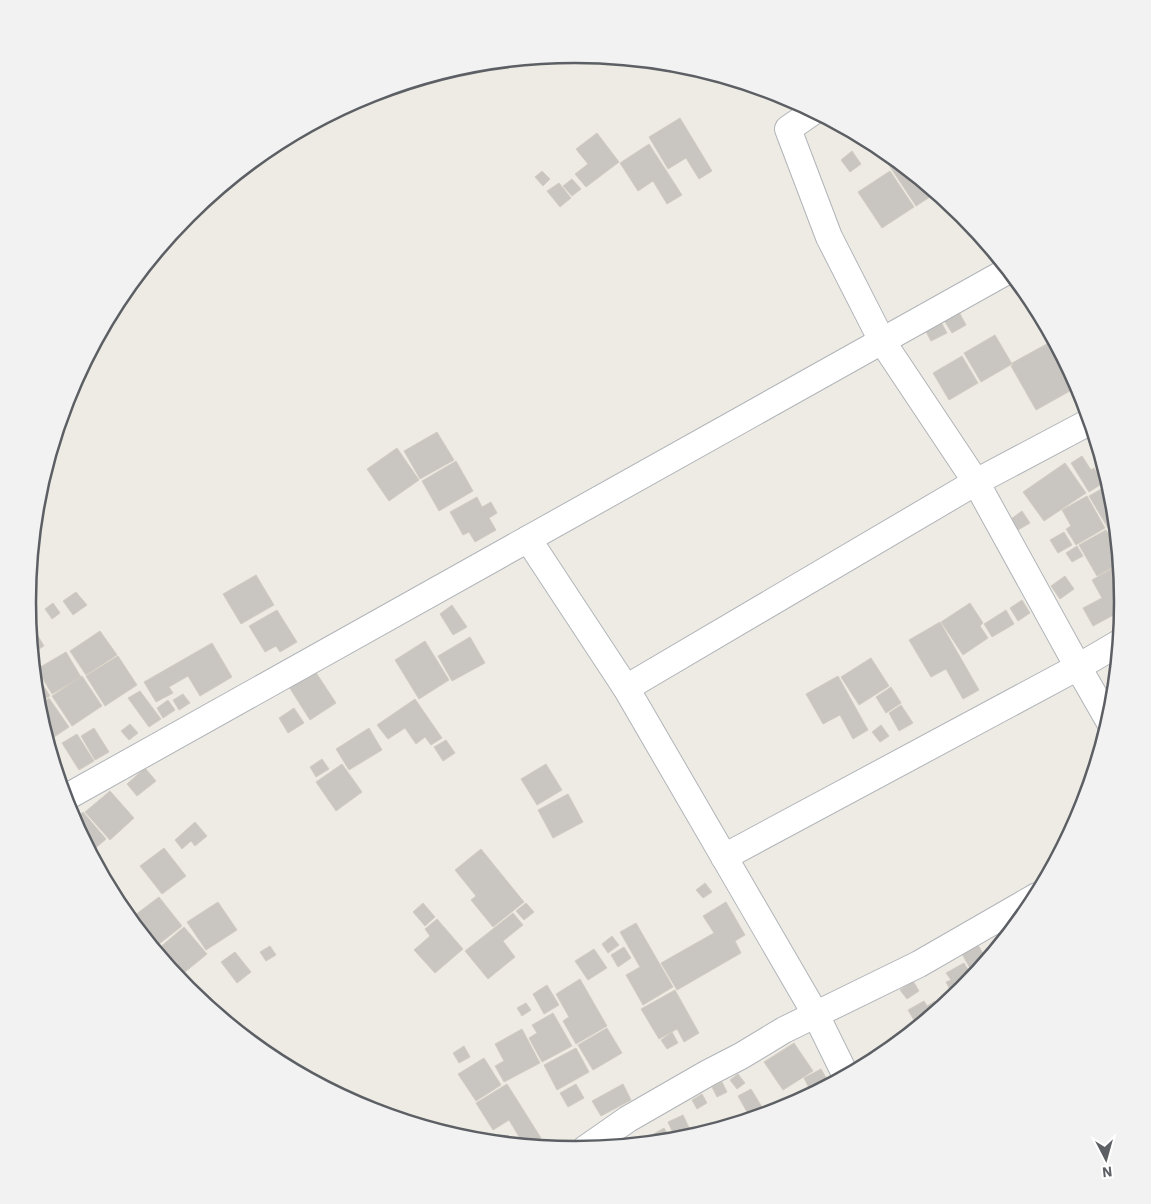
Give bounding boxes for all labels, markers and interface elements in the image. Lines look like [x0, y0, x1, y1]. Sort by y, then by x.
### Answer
north arrow [1081, 1134, 1131, 1184]
text: N [1101, 1162, 1113, 1181]

